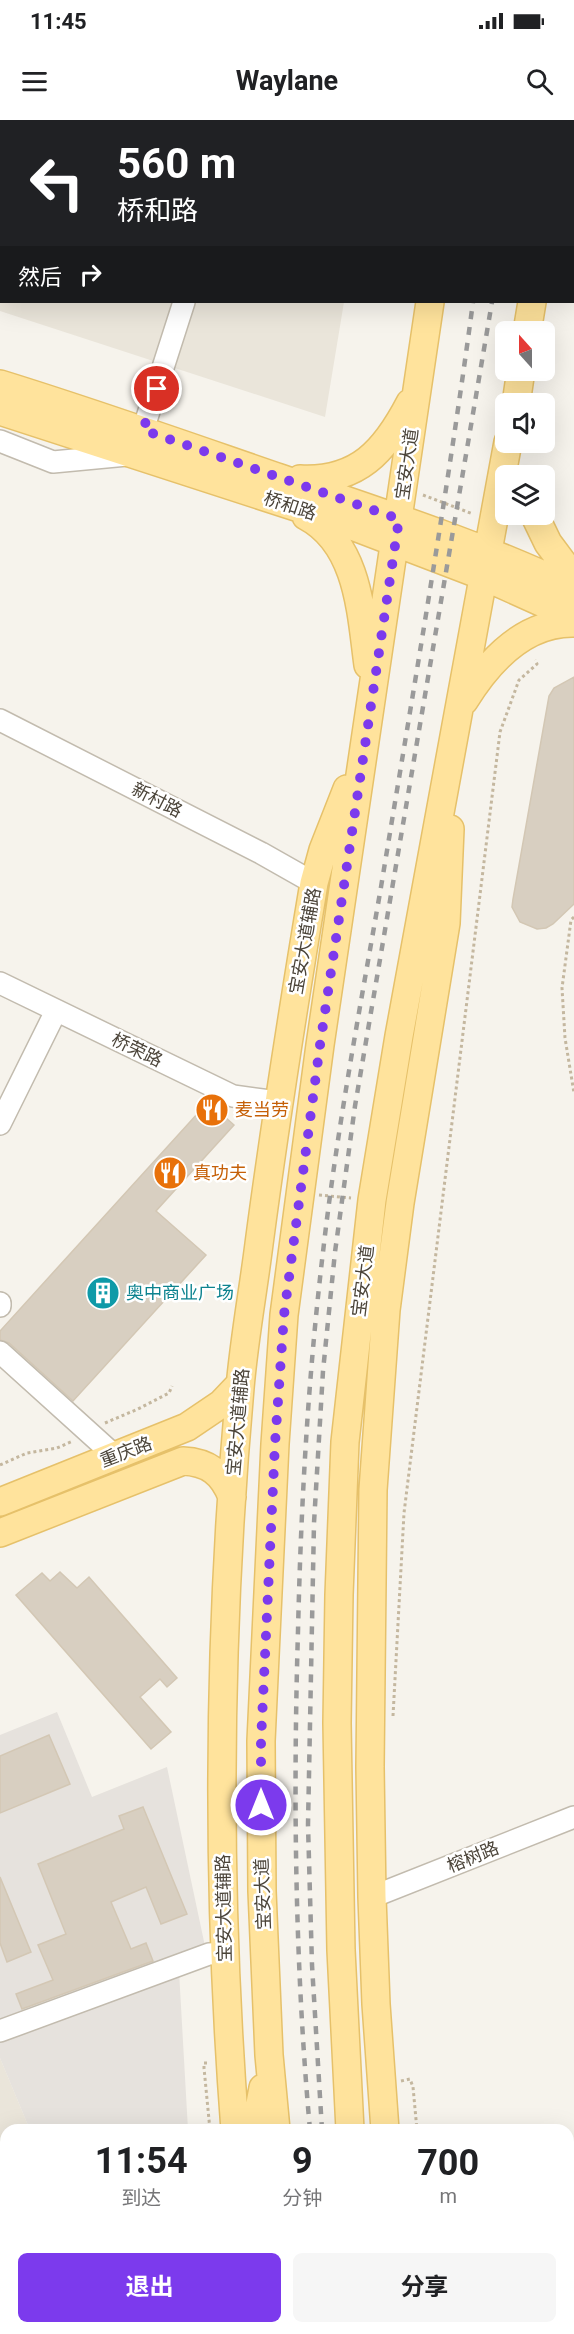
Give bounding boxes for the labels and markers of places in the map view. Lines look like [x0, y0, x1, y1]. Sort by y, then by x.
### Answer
pin [131, 363, 182, 414]
restaurant icon: 麦当劳 [194, 1092, 230, 1128]
place label: 麦当劳 [235, 1099, 289, 1120]
restaurant icon: 真功夫 [152, 1155, 188, 1191]
place label: 真功夫 [193, 1162, 247, 1183]
building icon: 奥中商业广场 [85, 1275, 121, 1311]
place label: 奥中商业广场 [126, 1282, 234, 1303]

